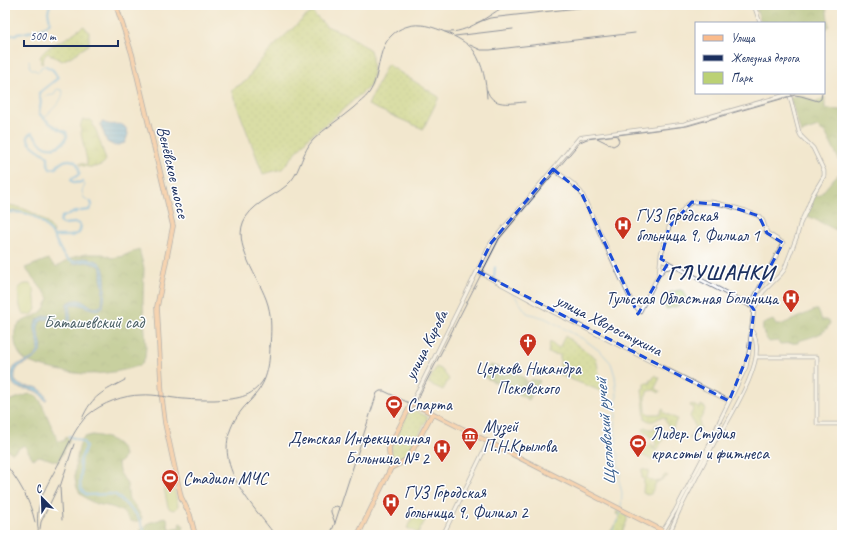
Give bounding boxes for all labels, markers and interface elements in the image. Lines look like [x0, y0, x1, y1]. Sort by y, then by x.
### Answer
scale bar [24, 22, 118, 48]
legend [695, 22, 825, 94]
text: 500 m [30, 28, 57, 44]
text: Улица [731, 30, 756, 46]
text: Железная дорога [731, 50, 800, 66]
text: Парк [731, 70, 754, 86]
street label: Венёвское шоссе [152, 124, 194, 221]
place label: ГУЗ Городская больница 9, Филиал 1 [636, 205, 761, 246]
hospital icon: ГУЗ Городская больница 9, Филиал 1 [613, 215, 633, 240]
district label: ГЛУШАНКИ [667, 259, 777, 285]
place label: Тульская Областная Больница [606, 288, 780, 309]
hospital icon: Тульская Областная Больница [781, 288, 801, 313]
street label: улица Хворостухина [552, 289, 667, 361]
street label: улица Кирова [399, 305, 453, 384]
park label: Баташевский сад [44, 312, 146, 333]
church icon: Церковь Никандра Псковского [518, 332, 538, 357]
place label: Церковь Никандра Псковского [475, 358, 582, 399]
water label: Щегловский ручей [589, 374, 621, 486]
sports icon: Спарта [384, 394, 404, 419]
place label: Спарта [407, 394, 453, 415]
place label: Музей П.Н.Крылова [483, 416, 558, 457]
place label: Лидер. Студия красоты и фитнеса [651, 423, 770, 464]
museum icon: Музей П.Н.Крылова [460, 426, 480, 451]
place label: Детская Инфекционная Больница № 2 [288, 428, 431, 469]
sports icon: Лидер. Студия красоты и фитнеса [628, 433, 648, 458]
hospital icon: Детская Инфекционная Больница № 2 [432, 438, 452, 463]
sports icon: Стадион МЧС [160, 468, 180, 493]
place label: Стадион МЧС [183, 468, 269, 489]
north arrow [22, 478, 62, 518]
text: С [33, 481, 45, 496]
place label: ГУЗ Городская больница 9, Филиал 2 [404, 482, 529, 523]
hospital icon: ГУЗ Городская больница 9, Филиал 2 [381, 492, 401, 517]

